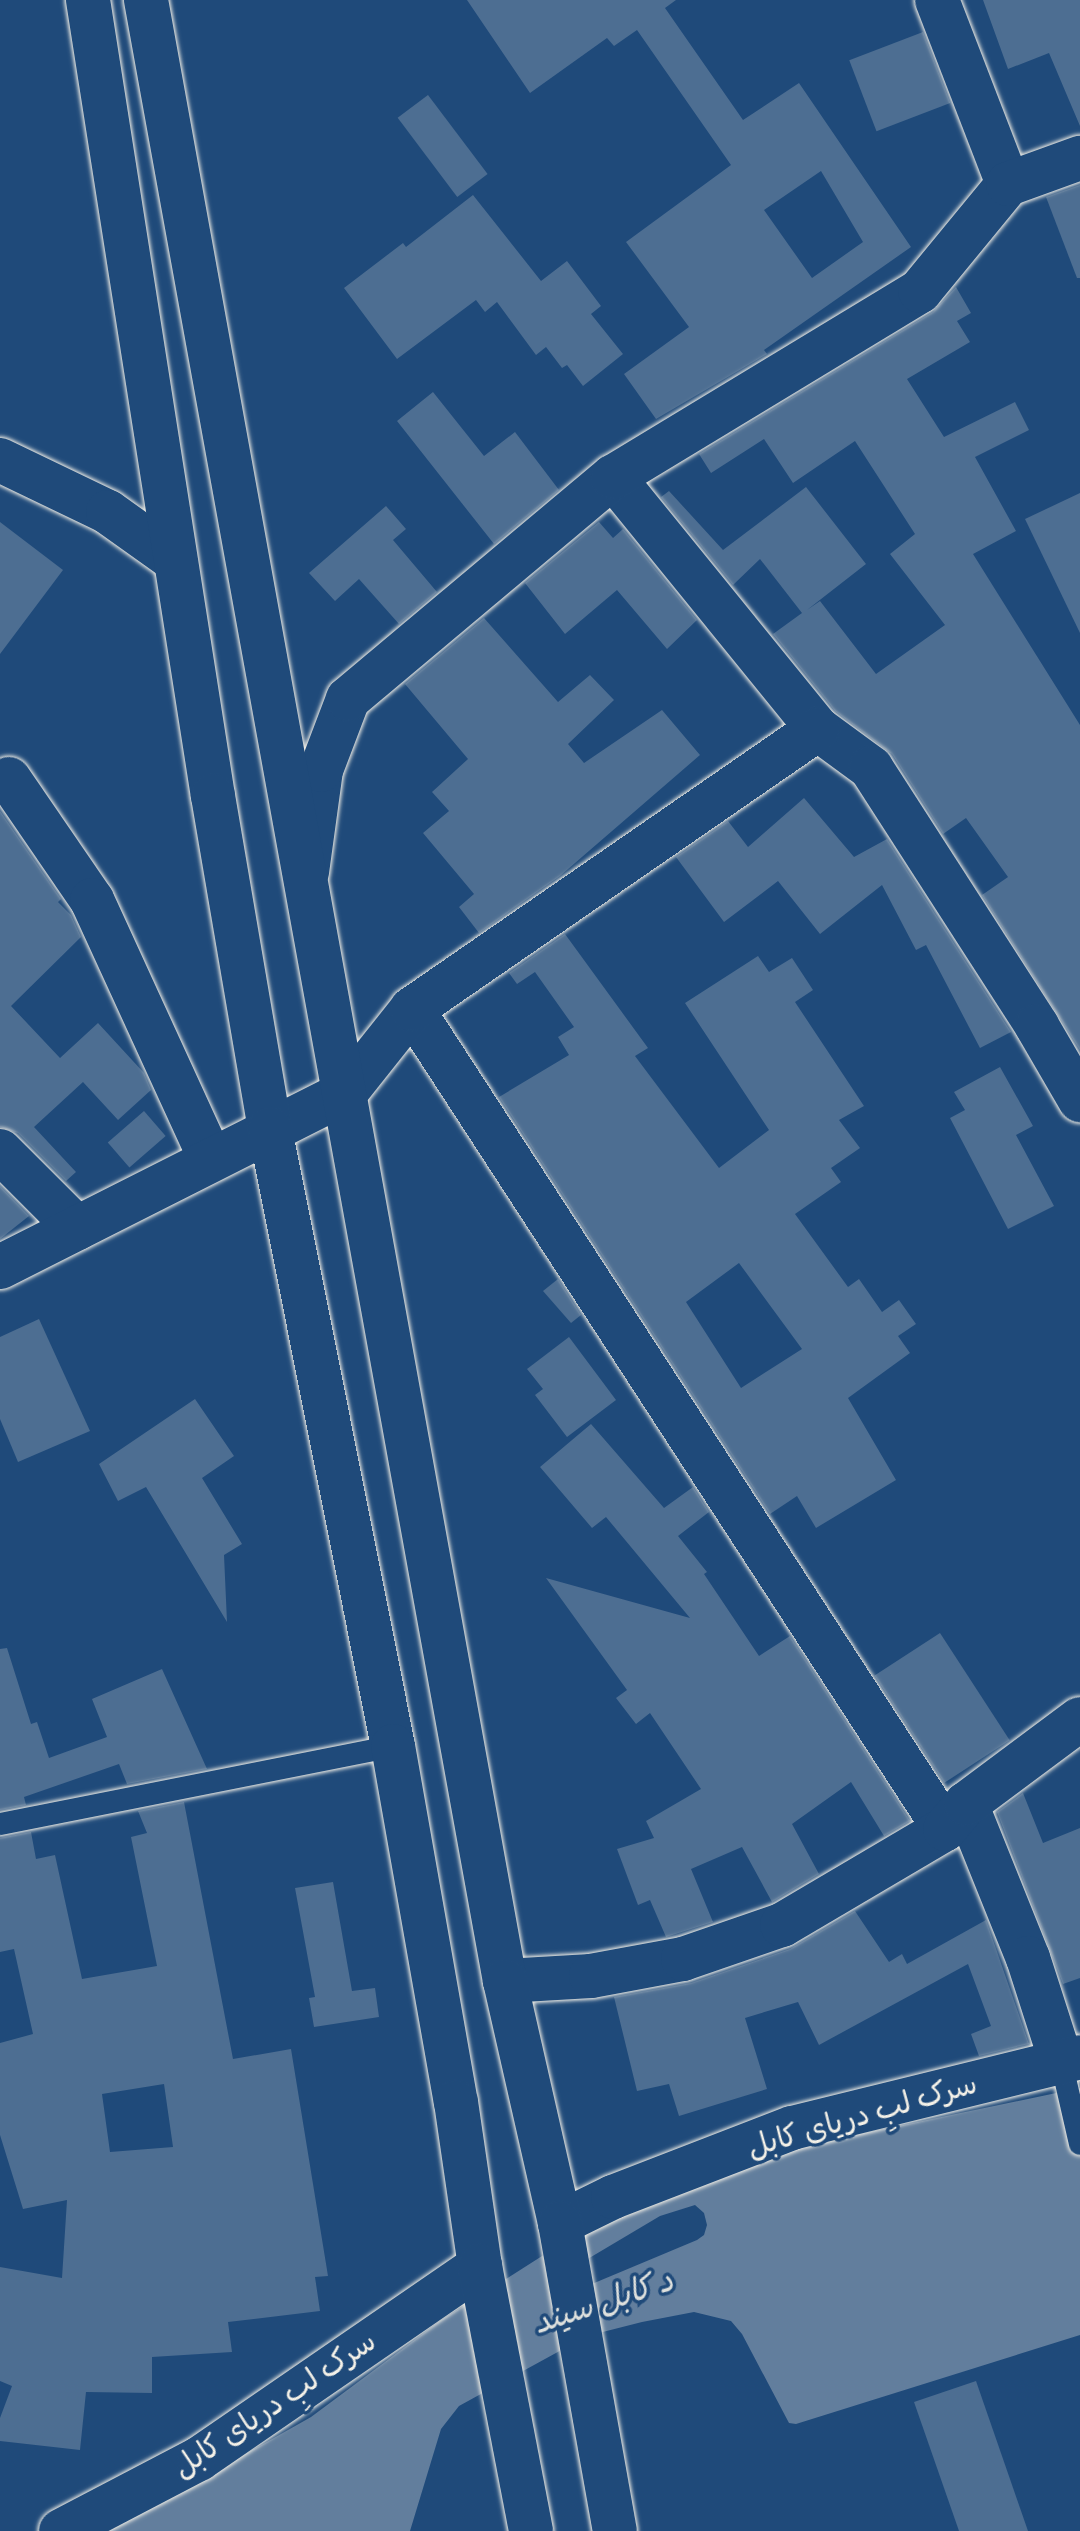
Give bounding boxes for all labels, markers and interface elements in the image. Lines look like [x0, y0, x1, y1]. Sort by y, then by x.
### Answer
street label: سرک لبِ دریای کابل [743, 2065, 981, 2165]
water label: د کابل سيند [528, 2260, 678, 2342]
street label: سرک لبِ دریای کابل [165, 2323, 383, 2485]

